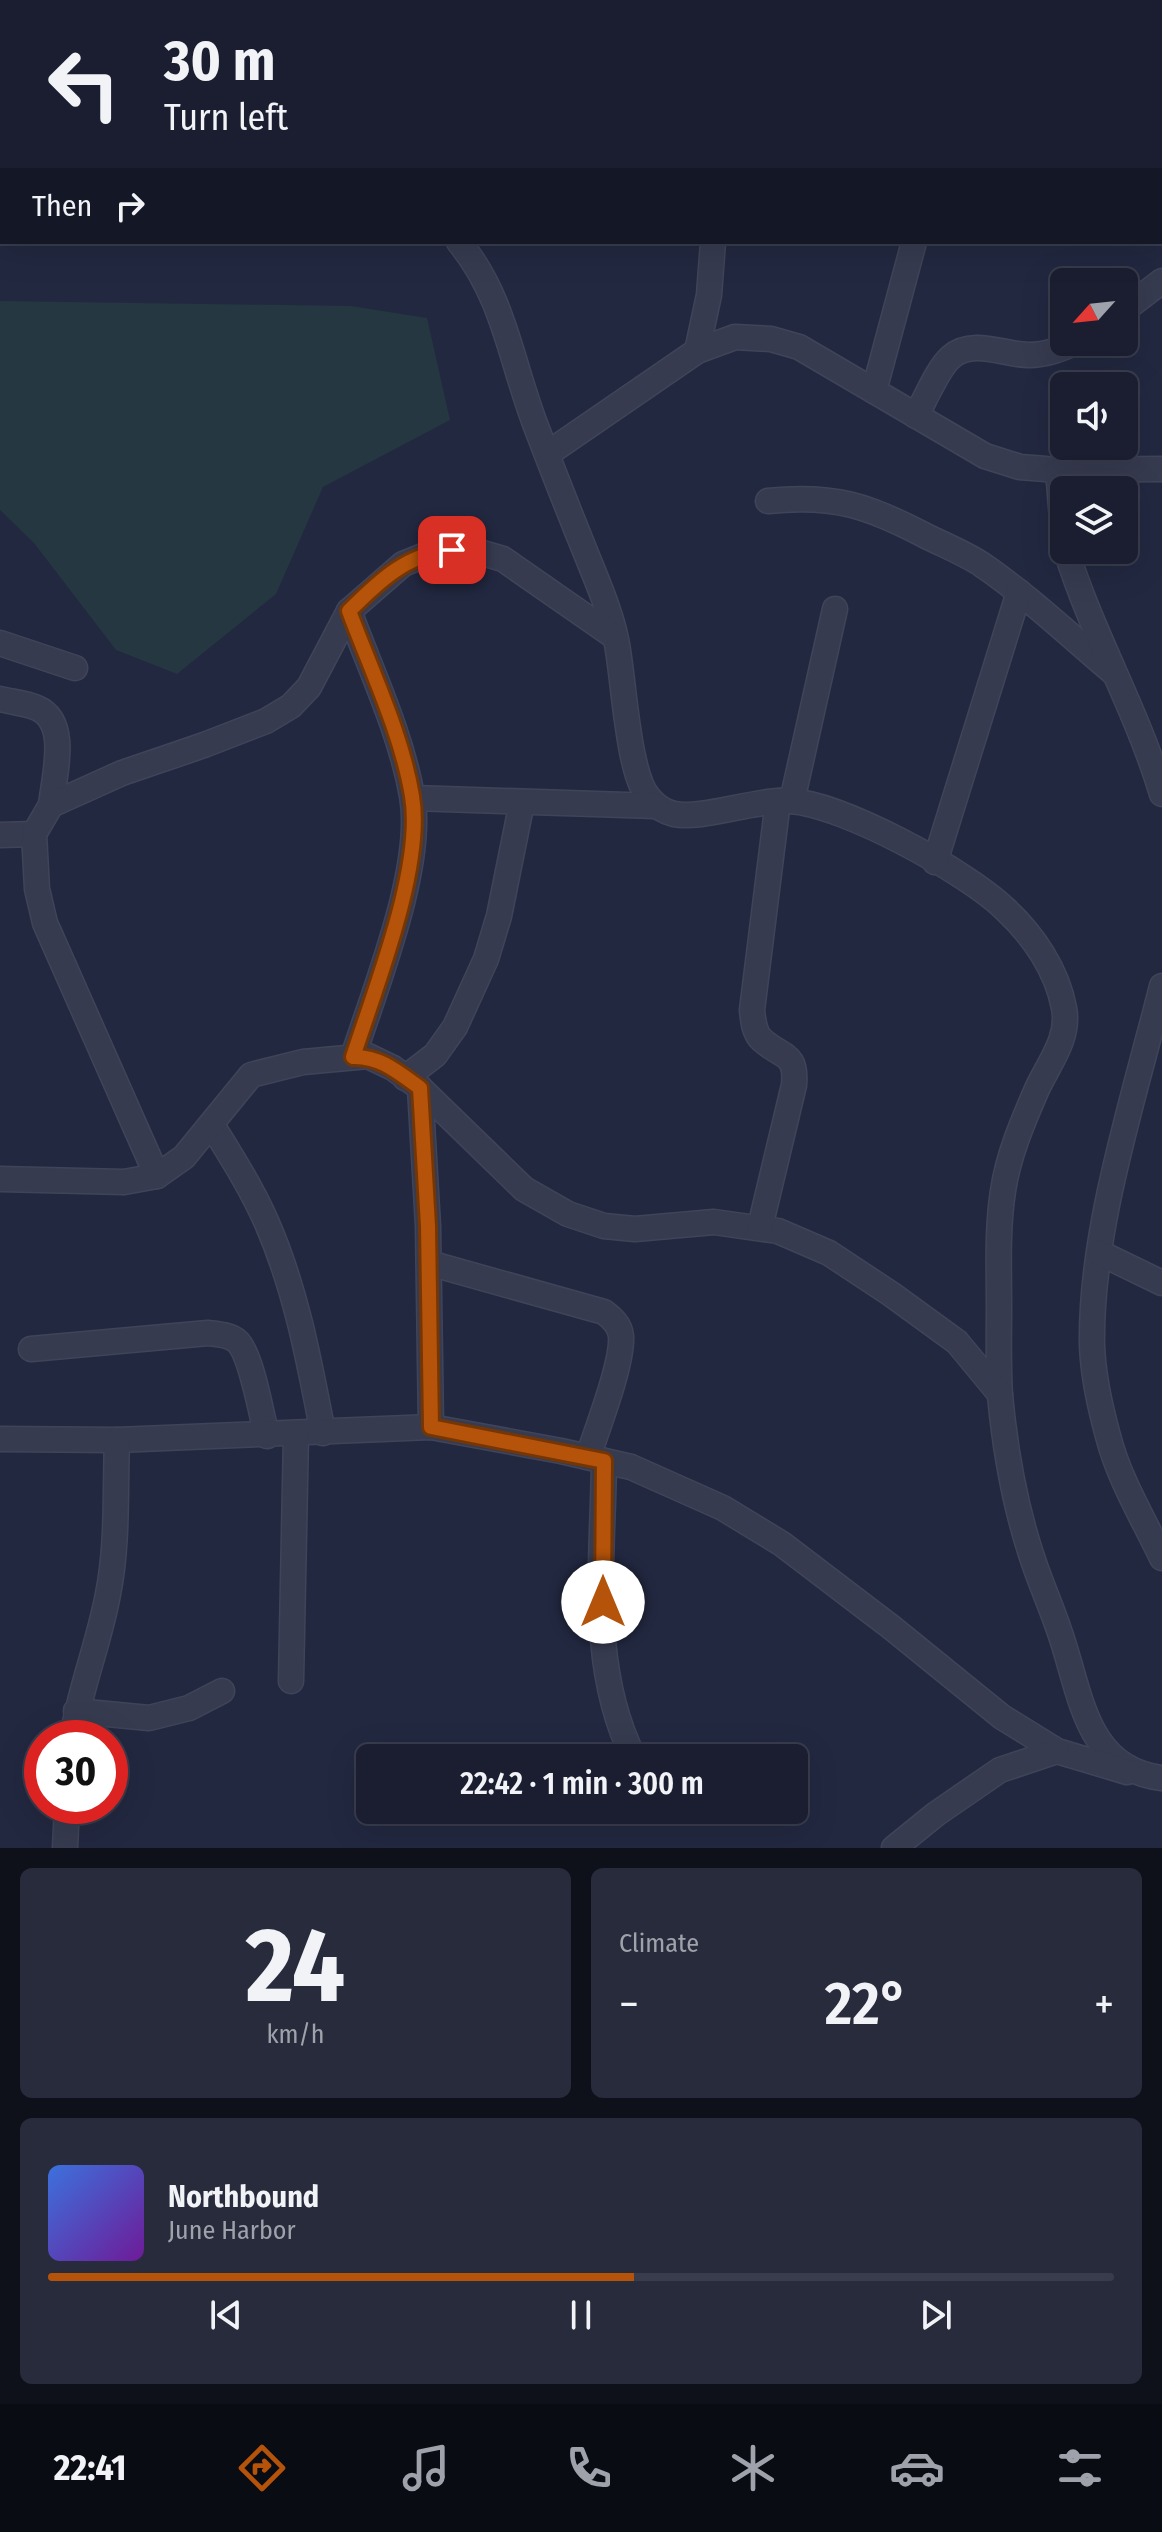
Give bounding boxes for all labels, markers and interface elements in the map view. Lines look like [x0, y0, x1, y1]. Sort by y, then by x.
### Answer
text: 30 m [164, 28, 275, 95]
icon: left [32, 32, 136, 136]
text: Turn left [164, 96, 288, 140]
icon: right [108, 184, 152, 228]
text: Then [32, 188, 92, 224]
north arrow [1050, 268, 1138, 356]
map controls [1050, 268, 1138, 564]
button: sound [1050, 372, 1138, 460]
button: layers [1050, 476, 1138, 564]
pin [418, 516, 486, 584]
icon: arrive [430, 528, 474, 572]
position arrow [561, 1560, 645, 1644]
speed limit sign: 30 [24, 1720, 128, 1824]
text: 22:42 · 1 min · 300 m [460, 1766, 704, 1802]
text: 24 [246, 1904, 345, 2029]
text: Climate [619, 1928, 699, 1959]
text: 22° [825, 1968, 908, 2040]
text: − [619, 1978, 639, 2031]
text: + [1094, 1978, 1114, 2031]
text: km/h [267, 2019, 324, 2050]
text: Northbound [168, 2179, 319, 2215]
text: June Harbor [168, 2215, 296, 2246]
icon: previous [204, 2293, 248, 2337]
icon: pause [559, 2293, 603, 2337]
icon: next [914, 2293, 958, 2337]
icon: directions [234, 2440, 290, 2496]
icon: music [398, 2440, 454, 2496]
icon: phone [561, 2440, 617, 2496]
icon: climate [725, 2440, 781, 2496]
icon: car [889, 2440, 945, 2496]
icon: filters [1052, 2440, 1108, 2496]
text: 22:41 [54, 2446, 127, 2490]

